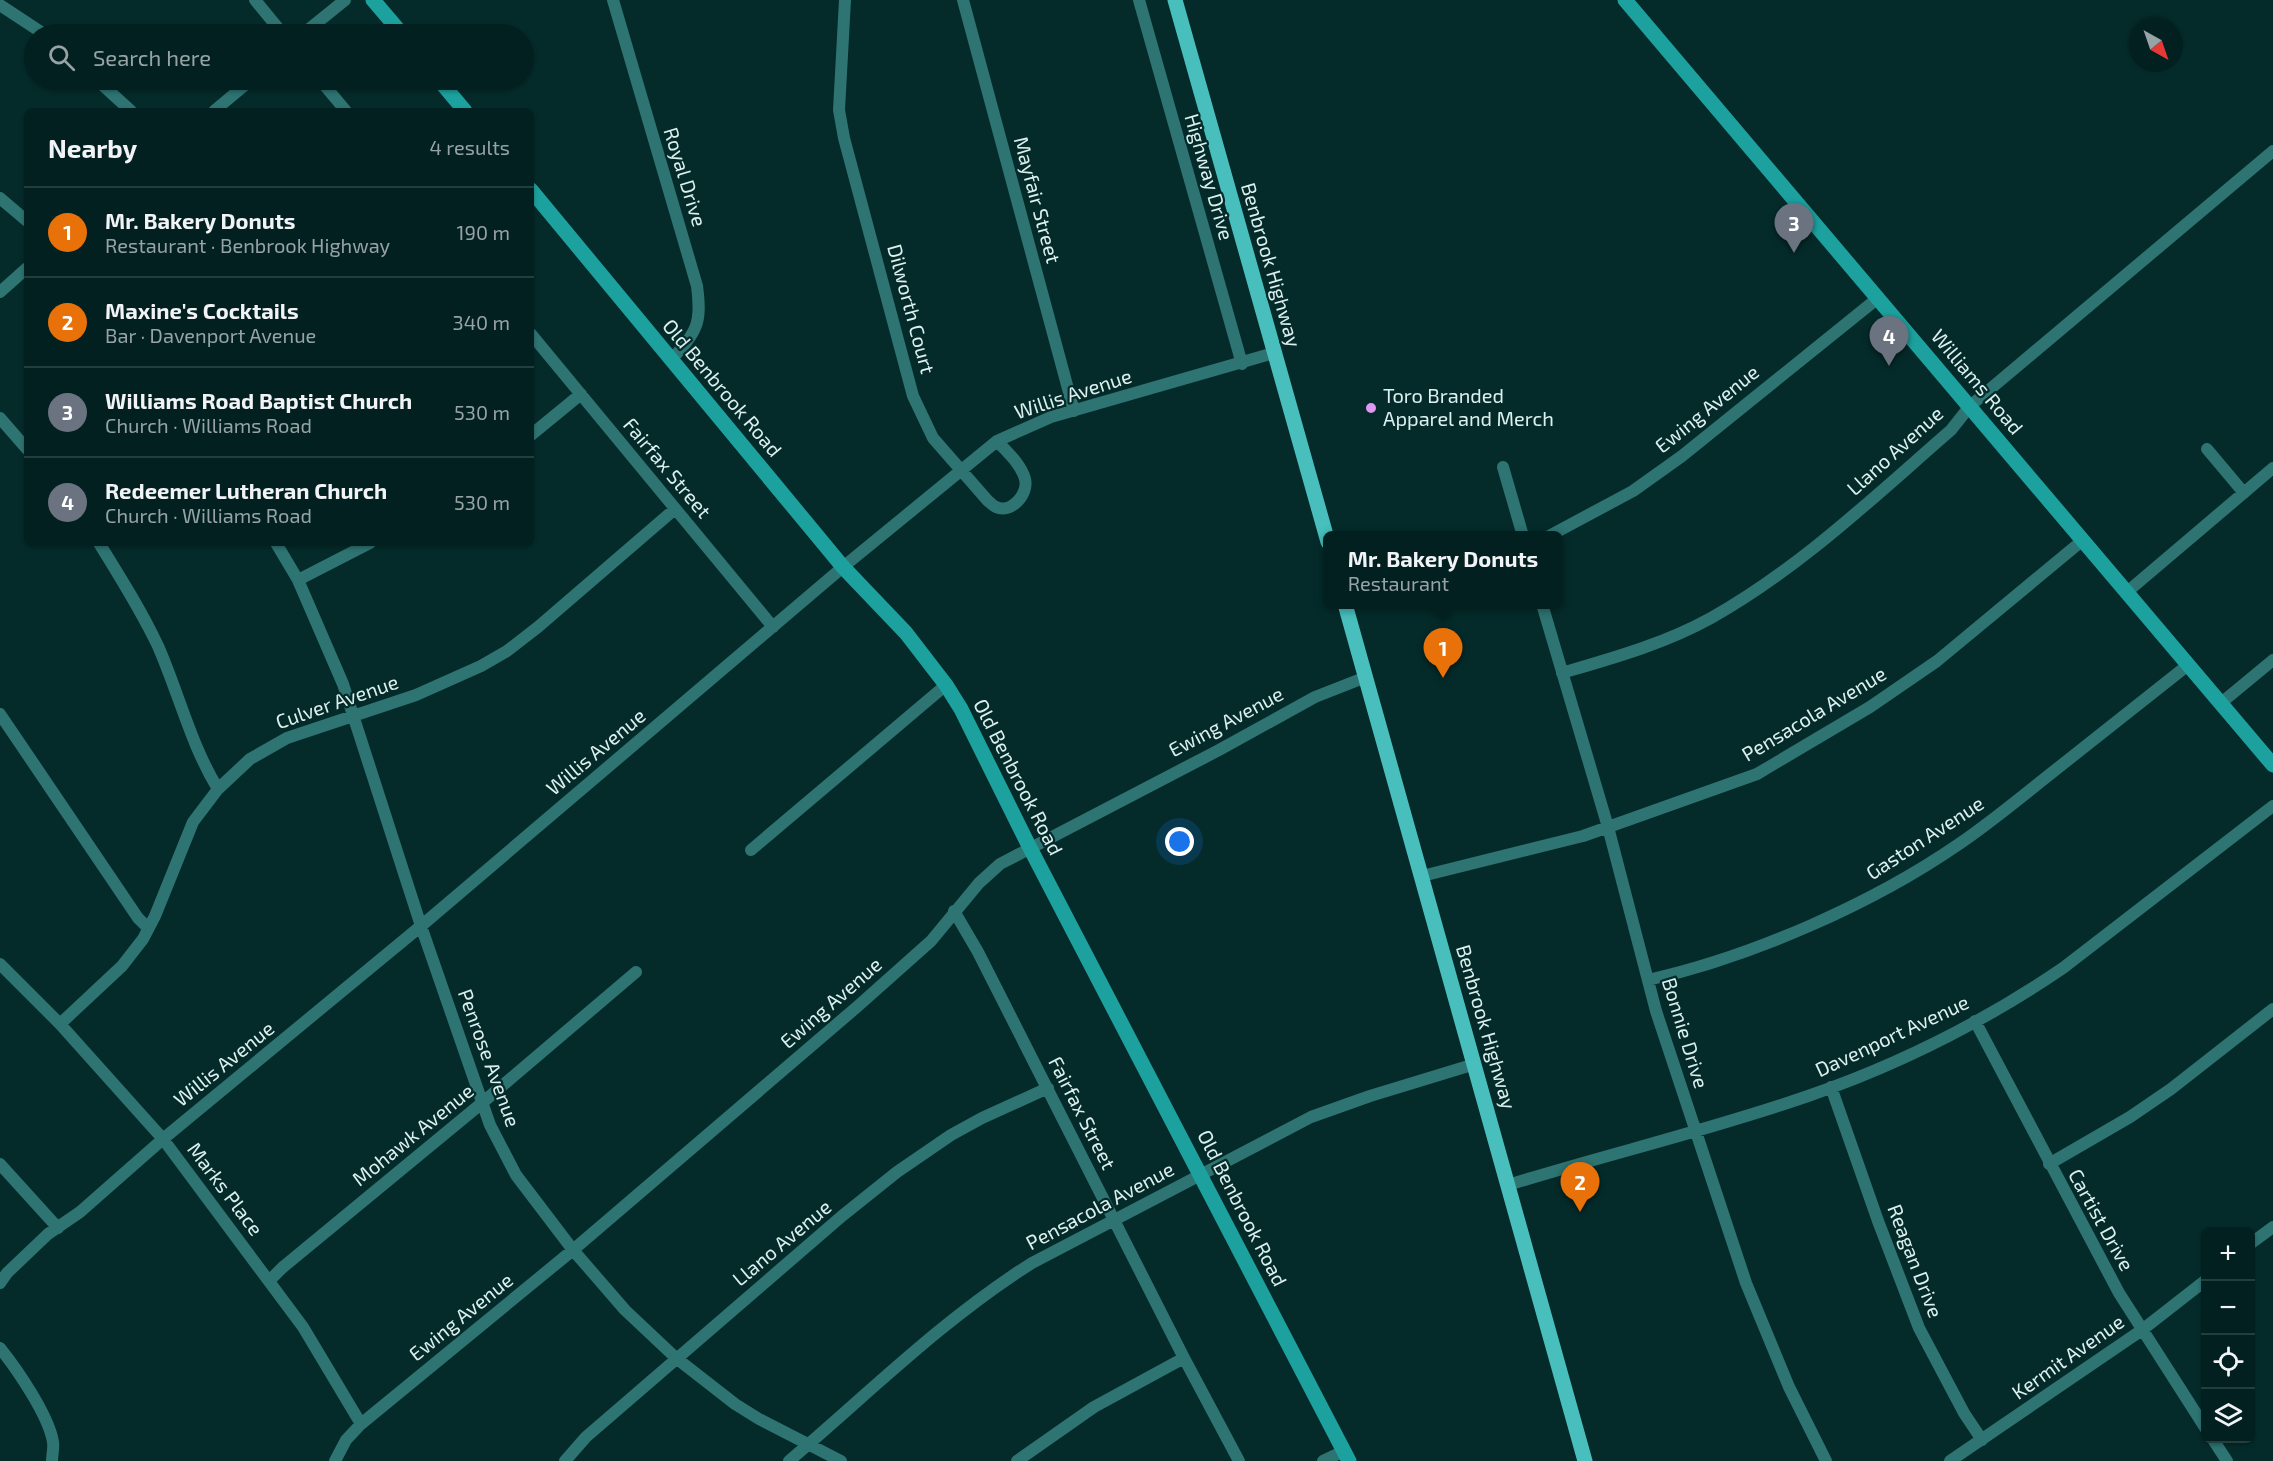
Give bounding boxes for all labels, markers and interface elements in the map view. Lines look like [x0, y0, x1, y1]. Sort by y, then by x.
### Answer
north arrow [2129, 18, 2183, 72]
search box [24, 24, 534, 90]
icon: search [45, 41, 78, 74]
text: Search here [93, 44, 211, 70]
street label: Highway Drive [1180, 111, 1239, 243]
street label: Royal Drive [660, 124, 712, 229]
text: Nearby [48, 132, 137, 163]
street label: Mayfair Street [1010, 134, 1067, 266]
text: 4 results [430, 135, 510, 159]
street label: Benbrook Highway [1237, 180, 1307, 350]
pin: 3 [1774, 204, 1814, 253]
text: Mr. Bakery Donuts [105, 207, 296, 233]
text: 1 [63, 220, 72, 244]
text: 190 m [457, 220, 510, 244]
text: Restaurant · Benbrook Highway [105, 233, 390, 257]
street label: Dilworth Court [883, 241, 941, 377]
text: Maxine's Cocktails [105, 297, 299, 323]
text: 2 [62, 310, 73, 334]
text: 340 m [453, 310, 510, 334]
street label: Old Benbrook Road [658, 314, 787, 461]
pin: 4 [1870, 316, 1908, 366]
text: Bar · Davenport Avenue [105, 323, 316, 347]
street label: Williams Road [1927, 324, 2029, 439]
street label: Ewing Avenue [1650, 359, 1763, 457]
street label: Willis Avenue [1011, 363, 1134, 423]
place label: Toro Branded Apparel and Merch [1383, 383, 1554, 430]
text: Williams Road Baptist Church [105, 387, 412, 413]
text: 3 [62, 400, 73, 424]
text: 530 m [454, 400, 510, 424]
marker: Toro Branded Apparel and Merch [1364, 401, 1378, 415]
street label: Llano Avenue [1841, 401, 1947, 500]
street label: Fairfax Street [619, 412, 717, 523]
text: Church · Williams Road [105, 413, 312, 437]
text: Redeemer Lutheran Church [105, 477, 387, 503]
text: 4 [61, 490, 74, 514]
text: 530 m [454, 490, 510, 514]
text: Church · Williams Road [105, 503, 312, 527]
popup [1323, 531, 1563, 609]
text: Mr. Bakery Donuts [1348, 545, 1538, 571]
text: Restaurant [1348, 571, 1449, 595]
pin: 1 [1424, 628, 1462, 678]
street label: Pensacola Avenue [1737, 661, 1890, 766]
street label: Culver Avenue [272, 669, 401, 733]
street label: Ewing Avenue [1164, 681, 1287, 761]
street label: Old Benbrook Road [969, 694, 1069, 859]
street label: Willis Avenue [541, 703, 650, 800]
street label: Gaston Avenue [1861, 790, 1988, 884]
your location [1165, 827, 1194, 856]
street label: Benbrook Highway [1452, 942, 1522, 1112]
street label: Ewing Avenue [775, 952, 886, 1053]
street label: Bonnie Drive [1658, 974, 1714, 1091]
street label: Penrose Avenue [454, 985, 526, 1130]
street label: Davenport Avenue [1811, 989, 1972, 1081]
street label: Willis Avenue [168, 1016, 278, 1111]
street label: Fairfax Street [1044, 1052, 1122, 1173]
street label: Mohawk Avenue [347, 1078, 478, 1190]
street label: Old Benbrook Road [1193, 1125, 1293, 1290]
street label: Marks Place [183, 1137, 269, 1240]
street label: Pensacola Avenue [1021, 1156, 1178, 1254]
pin: 2 [1560, 1162, 1600, 1212]
street label: Cartist Drive [2064, 1164, 2140, 1275]
street label: Llano Avenue [727, 1194, 835, 1290]
street label: Reagan Drive [1883, 1201, 1949, 1321]
map controls [2201, 1227, 2255, 1443]
button: + [2201, 1227, 2255, 1281]
street label: Ewing Avenue [404, 1267, 517, 1365]
button: − [2201, 1281, 2255, 1335]
street label: Kermit Avenue [2007, 1309, 2128, 1404]
button: locate [2201, 1335, 2255, 1389]
button: layers [2201, 1389, 2255, 1443]

